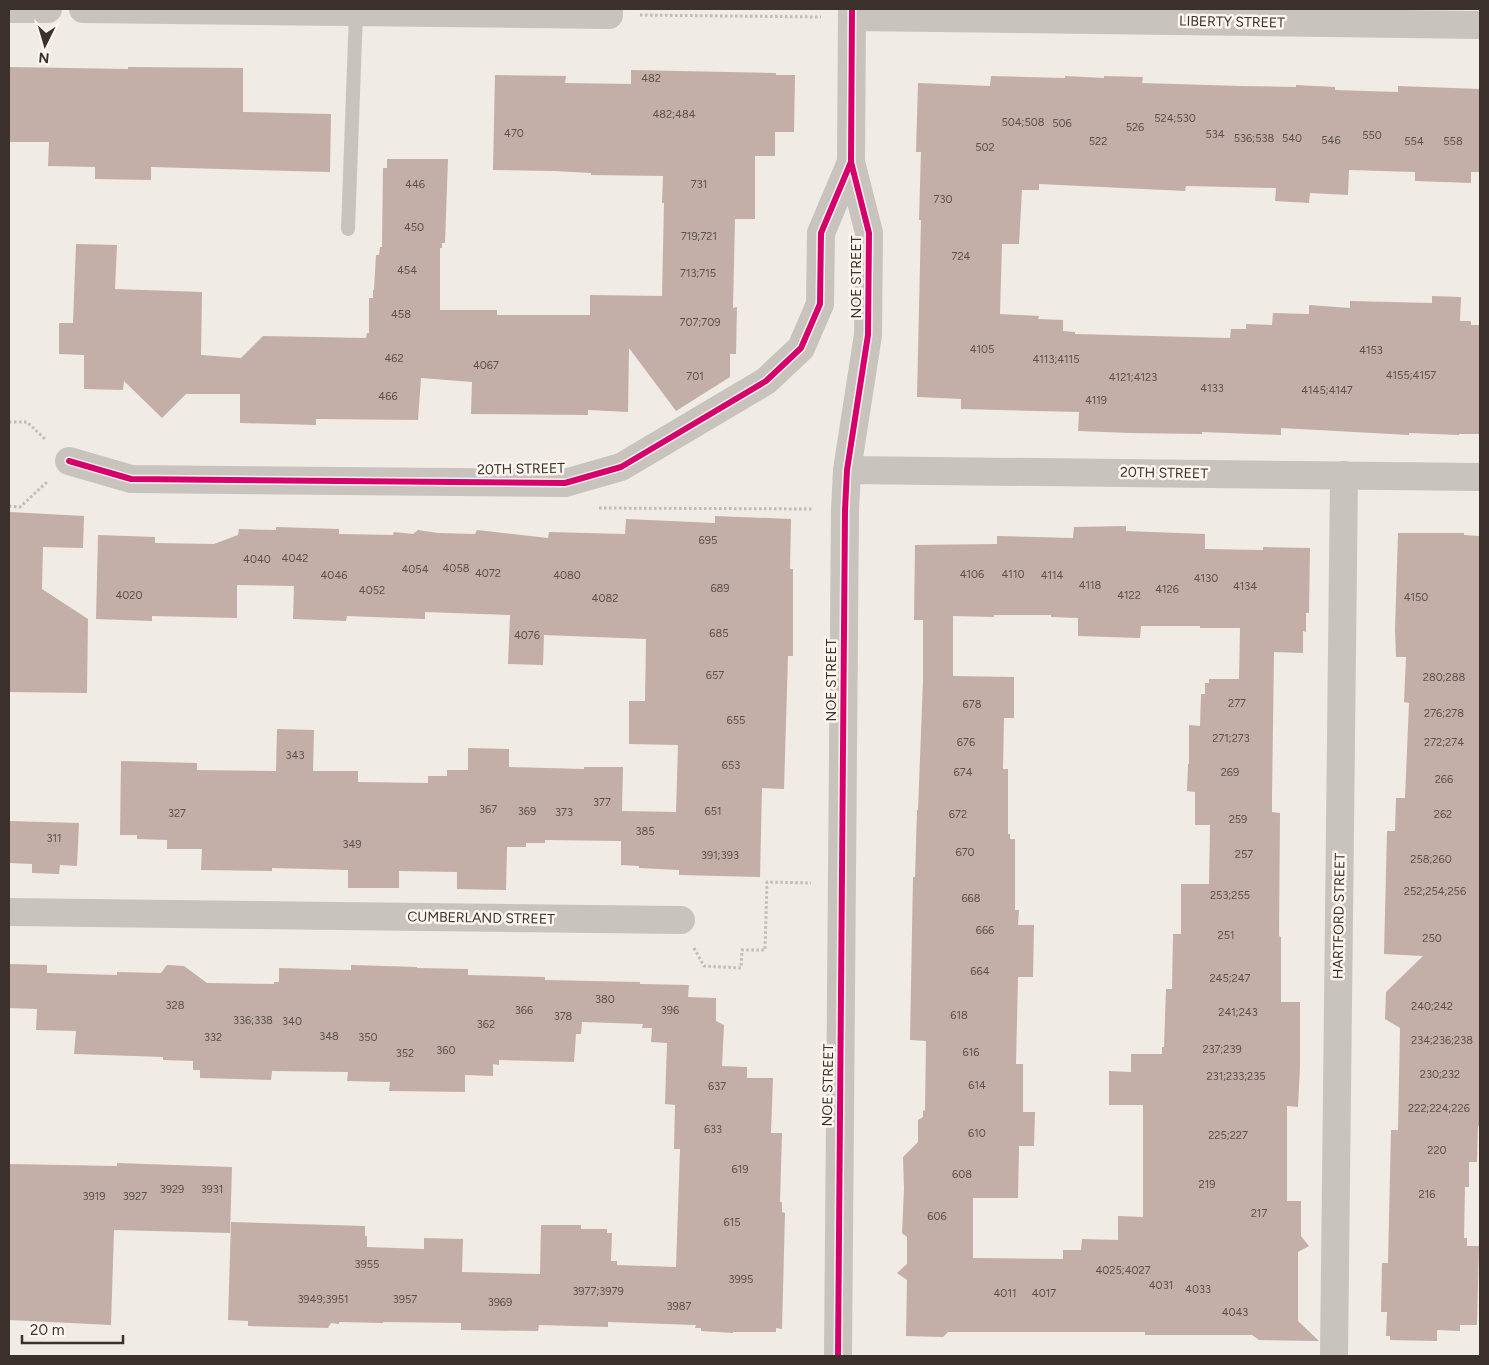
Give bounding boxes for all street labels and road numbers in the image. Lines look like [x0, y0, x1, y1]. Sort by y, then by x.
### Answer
street label: LIBERTY STREET [1179, 13, 1285, 31]
street label: NOE STREET [848, 235, 865, 318]
street label: 20TH STREET [477, 460, 565, 478]
street label: 20TH STREET [1120, 464, 1208, 482]
street label: NOE STREET [823, 638, 840, 721]
street label: HARTFORD STREET [1329, 853, 1349, 979]
street label: CUMBERLAND STREET [407, 908, 555, 928]
street label: NOE STREET [819, 1043, 837, 1127]

